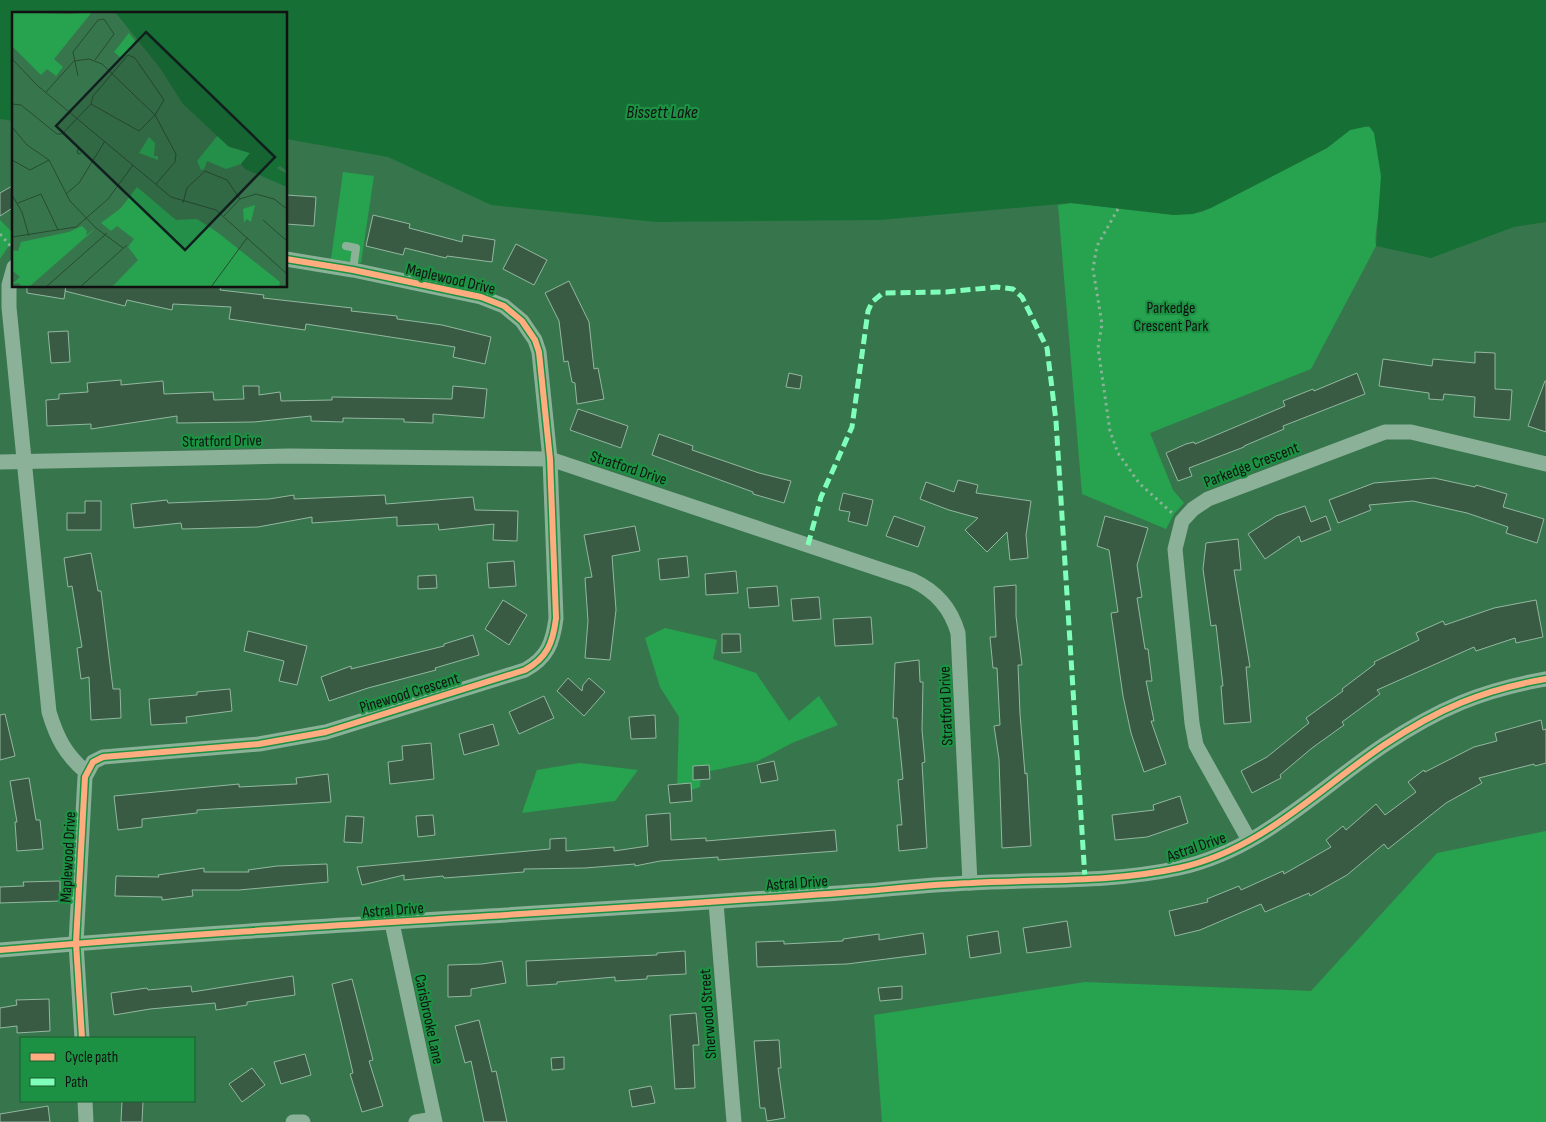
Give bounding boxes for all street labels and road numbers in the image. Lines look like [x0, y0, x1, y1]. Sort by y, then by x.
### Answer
street label: Maplewood Drive [404, 260, 497, 299]
street label: Stratford Drive [182, 431, 262, 452]
street label: Parkedge Crescent [1201, 439, 1302, 492]
street label: Stratford Drive [588, 447, 669, 490]
street label: Stratford Drive [936, 666, 957, 746]
street label: Pinewood Crescent [357, 669, 462, 718]
street label: Maplewood Drive [57, 811, 80, 903]
street label: Astral Drive [1163, 828, 1229, 867]
street label: Astral Drive [765, 872, 828, 895]
street label: Astral Drive [361, 899, 424, 922]
street label: Sherwood Street [696, 968, 721, 1060]
street label: Carisbrooke Lane [410, 973, 447, 1066]

